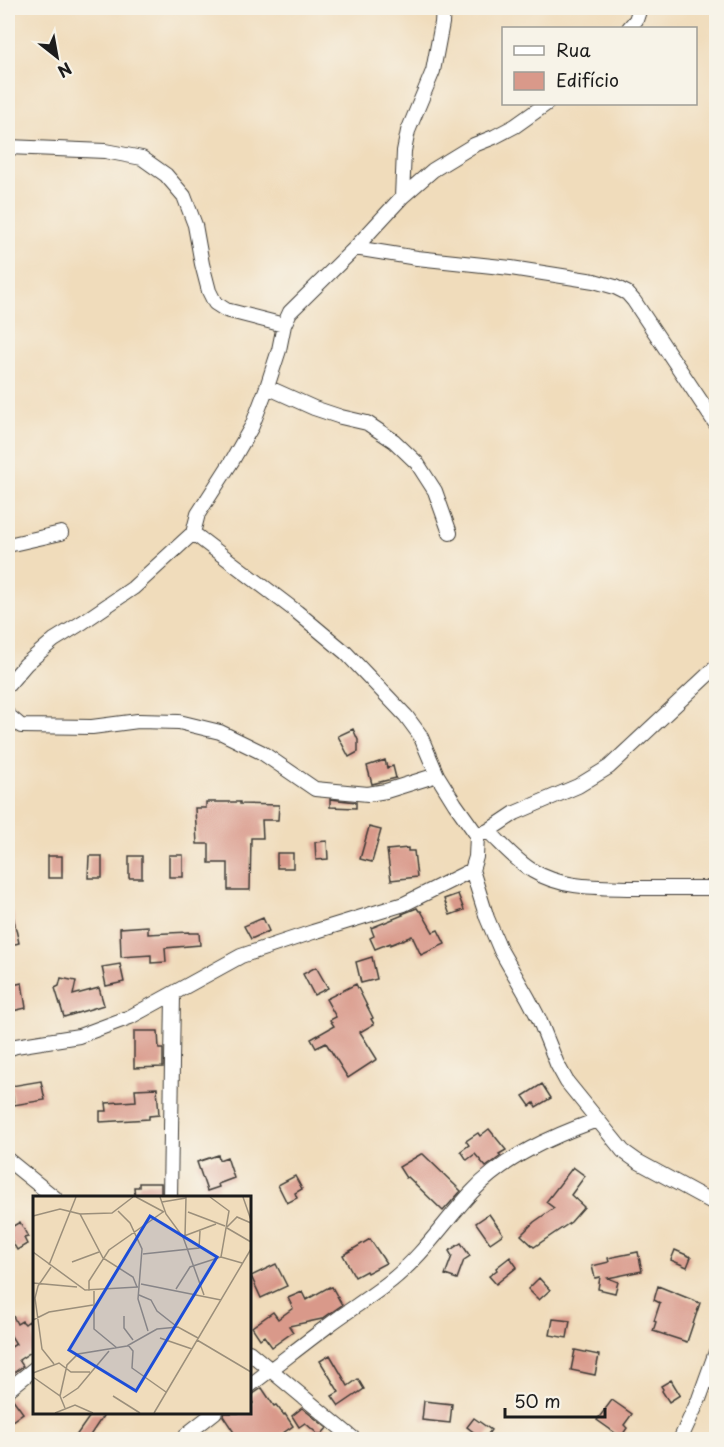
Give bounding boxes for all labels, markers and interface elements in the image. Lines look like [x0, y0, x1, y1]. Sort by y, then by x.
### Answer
north arrow [27, 27, 87, 87]
legend [502, 27, 697, 105]
text: Rua [556, 36, 591, 63]
text: N [54, 57, 77, 84]
text: Edifício [556, 66, 619, 93]
inset map [33, 1196, 250, 1414]
scale bar [505, 1381, 606, 1419]
text: 50 m [514, 1387, 561, 1414]

